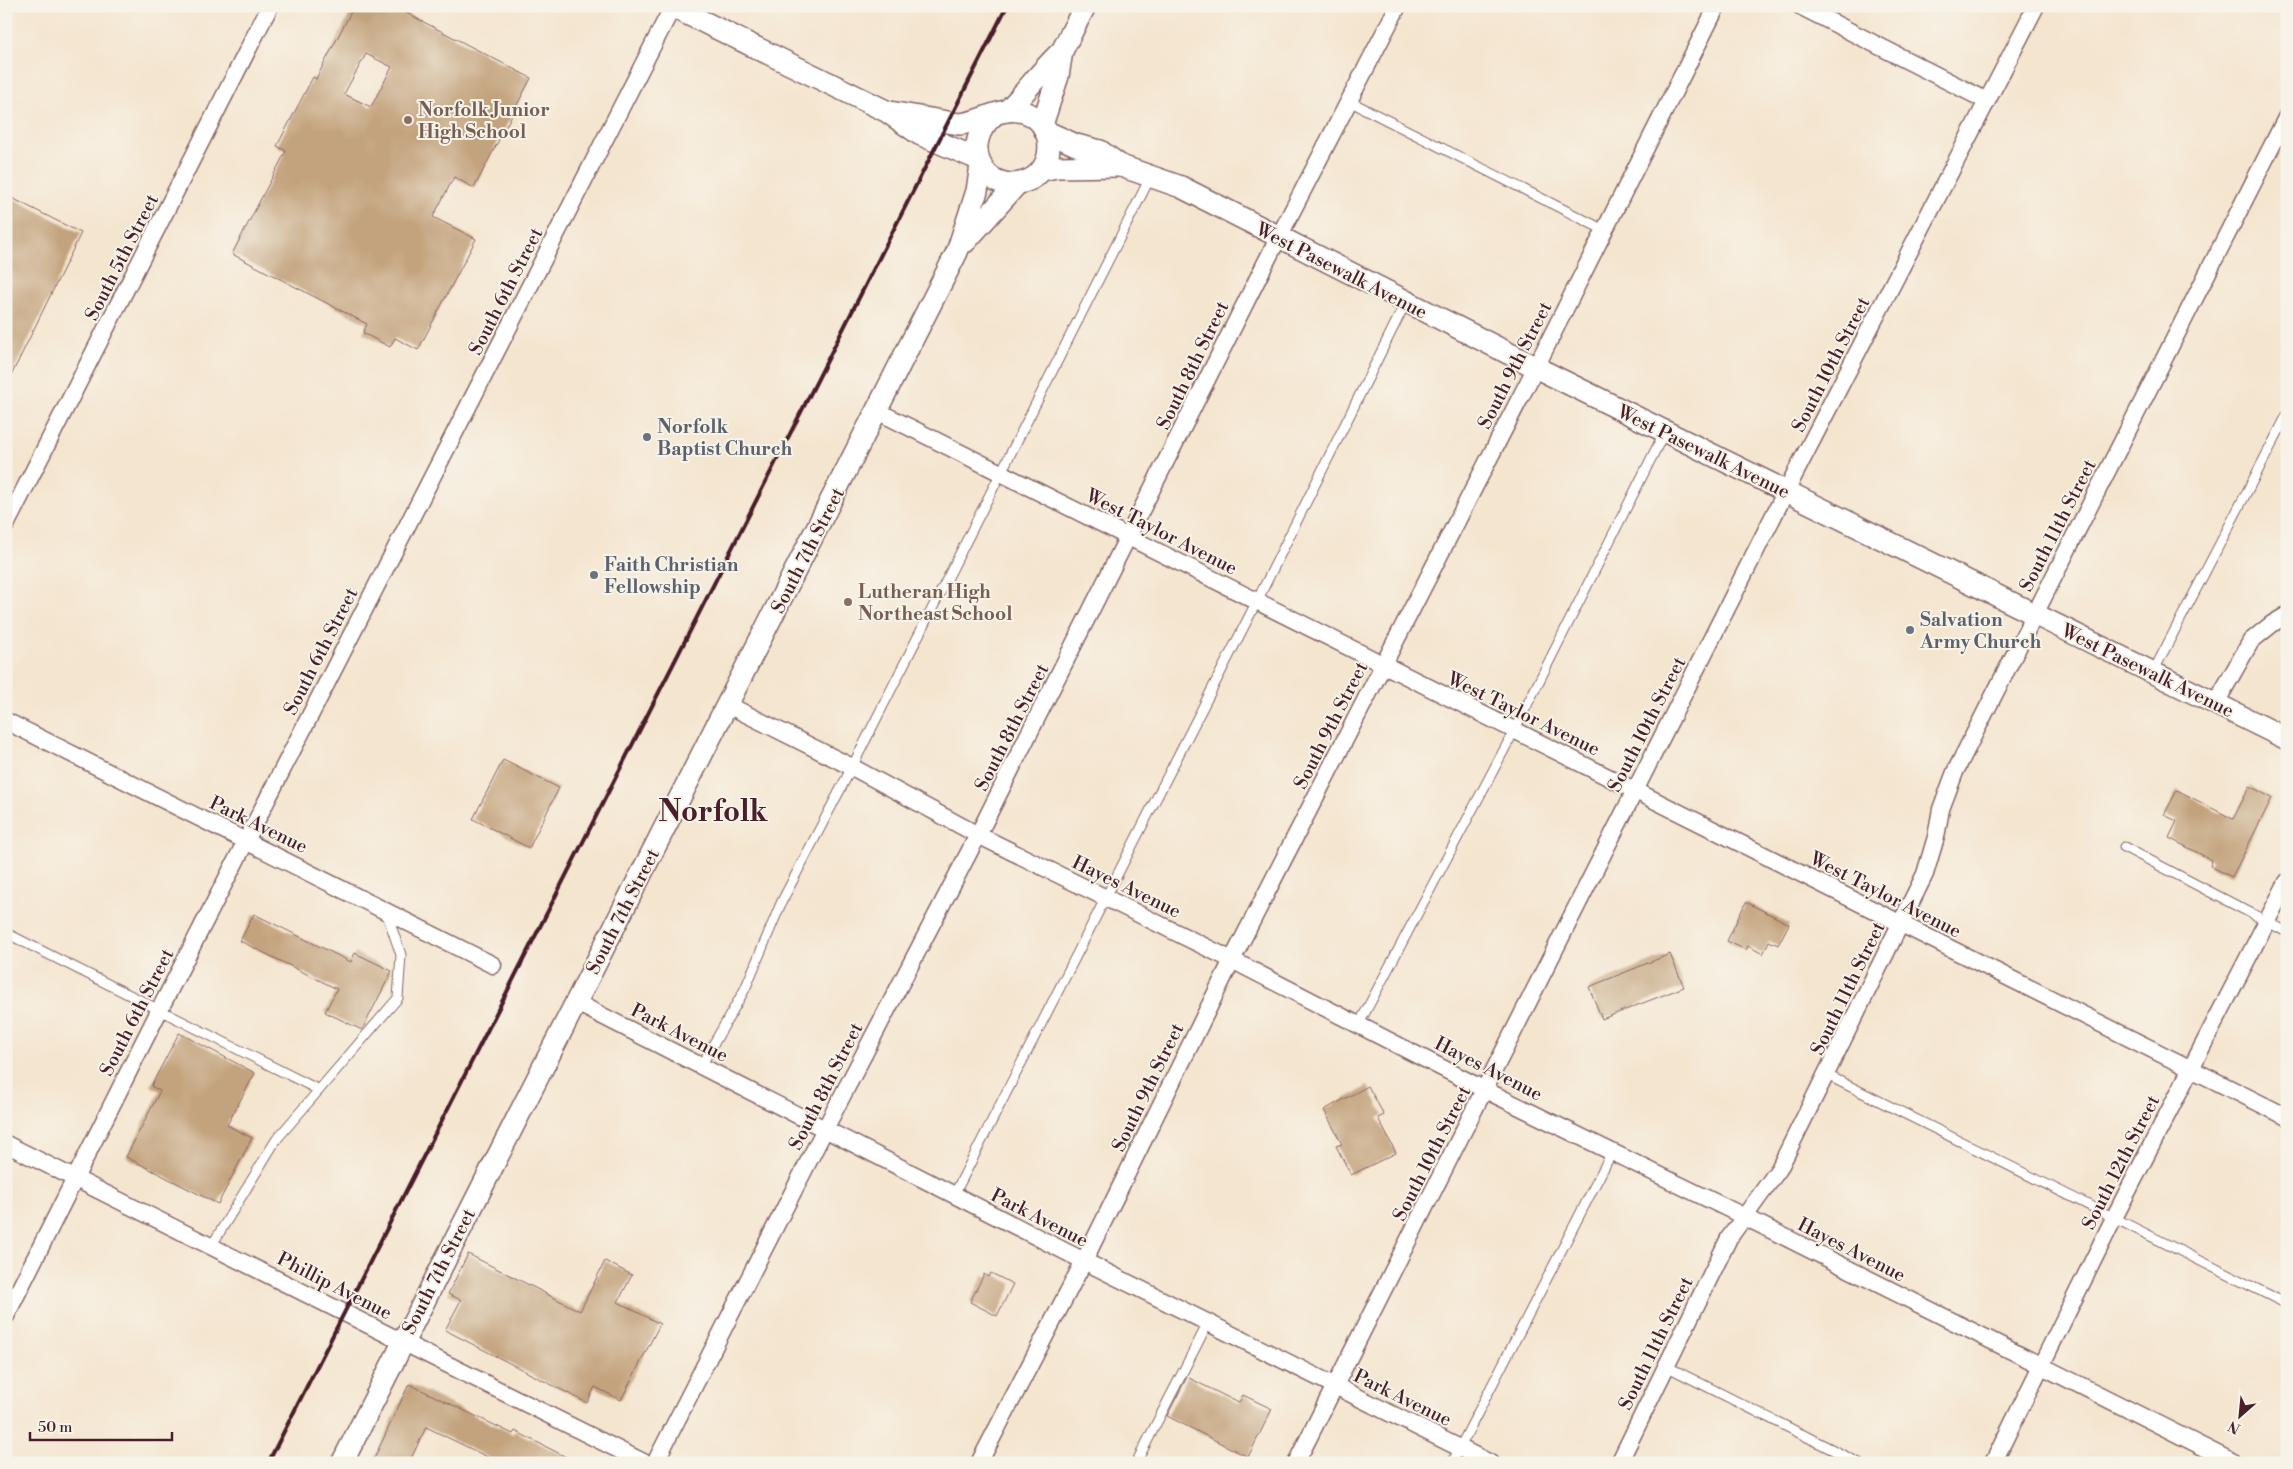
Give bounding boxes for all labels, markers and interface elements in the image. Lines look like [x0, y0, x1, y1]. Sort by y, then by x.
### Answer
place label: Norfolk Junior High School [418, 98, 550, 144]
marker: Norfolk Junior High School [402, 114, 414, 126]
street label: South 5th Street [80, 190, 164, 325]
street label: West Pasewalk Avenue [1251, 217, 1431, 325]
street label: South 6th Street [463, 223, 548, 359]
street label: South 10th Street [1786, 293, 1875, 436]
street label: South 8th Street [1151, 297, 1234, 434]
street label: South 9th Street [1472, 297, 1557, 433]
street label: West Pasewalk Avenue [1612, 399, 1794, 504]
place label: Norfolk Baptist Church [657, 415, 793, 461]
marker: Norfolk Baptist Church [641, 431, 653, 443]
street label: South 11th Street [2014, 455, 2102, 596]
street label: South 7th Street [766, 483, 850, 617]
street label: West Taylor Avenue [1081, 483, 1241, 580]
place label: Faith Christian Fellowship [604, 553, 739, 599]
marker: Faith Christian Fellowship [588, 569, 600, 581]
place label: Lutheran High Northeast School [858, 580, 1013, 626]
street label: South 6th Street [278, 583, 363, 719]
marker: Lutheran High Northeast School [842, 596, 854, 608]
place label: Salvation Army Church [1919, 608, 2041, 654]
street label: West Pasewalk Avenue [2056, 618, 2238, 723]
marker: Salvation Army Church [1904, 624, 1916, 636]
street label: South 10th Street [1602, 653, 1691, 796]
street label: South 9th Street [1288, 657, 1373, 793]
street label: South 8th Street [969, 659, 1054, 795]
street label: West Taylor Avenue [1442, 666, 1604, 761]
street label: Park Avenue [206, 791, 311, 859]
district label: Norfolk [659, 794, 769, 830]
street label: South 7th Street [581, 844, 665, 978]
street label: West Taylor Avenue [1805, 846, 1965, 943]
street label: Hayes Avenue [1068, 850, 1185, 924]
street label: South 11th Street [1805, 918, 1891, 1059]
street label: South 6th Street [94, 944, 179, 1080]
street label: Park Avenue [627, 998, 732, 1068]
street label: South 8th Street [783, 1018, 868, 1154]
street label: South 9th Street [1106, 1019, 1189, 1156]
street label: Hayes Avenue [1430, 1031, 1547, 1106]
street label: South 10th Street [1387, 1082, 1476, 1225]
street label: South 12th Street [2077, 1091, 2165, 1234]
street label: Park Avenue [987, 1183, 1092, 1253]
street label: South 7th Street [397, 1204, 481, 1338]
street label: Hayes Avenue [1793, 1212, 1910, 1287]
street label: Phillip Avenue [273, 1247, 396, 1325]
street label: South 11th Street [1613, 1273, 1699, 1414]
street label: Park Avenue [1350, 1364, 1455, 1432]
north arrow [2216, 1392, 2266, 1442]
scale bar [30, 1409, 172, 1441]
text: N [2226, 1416, 2244, 1437]
text: 50 m [38, 1418, 72, 1437]

